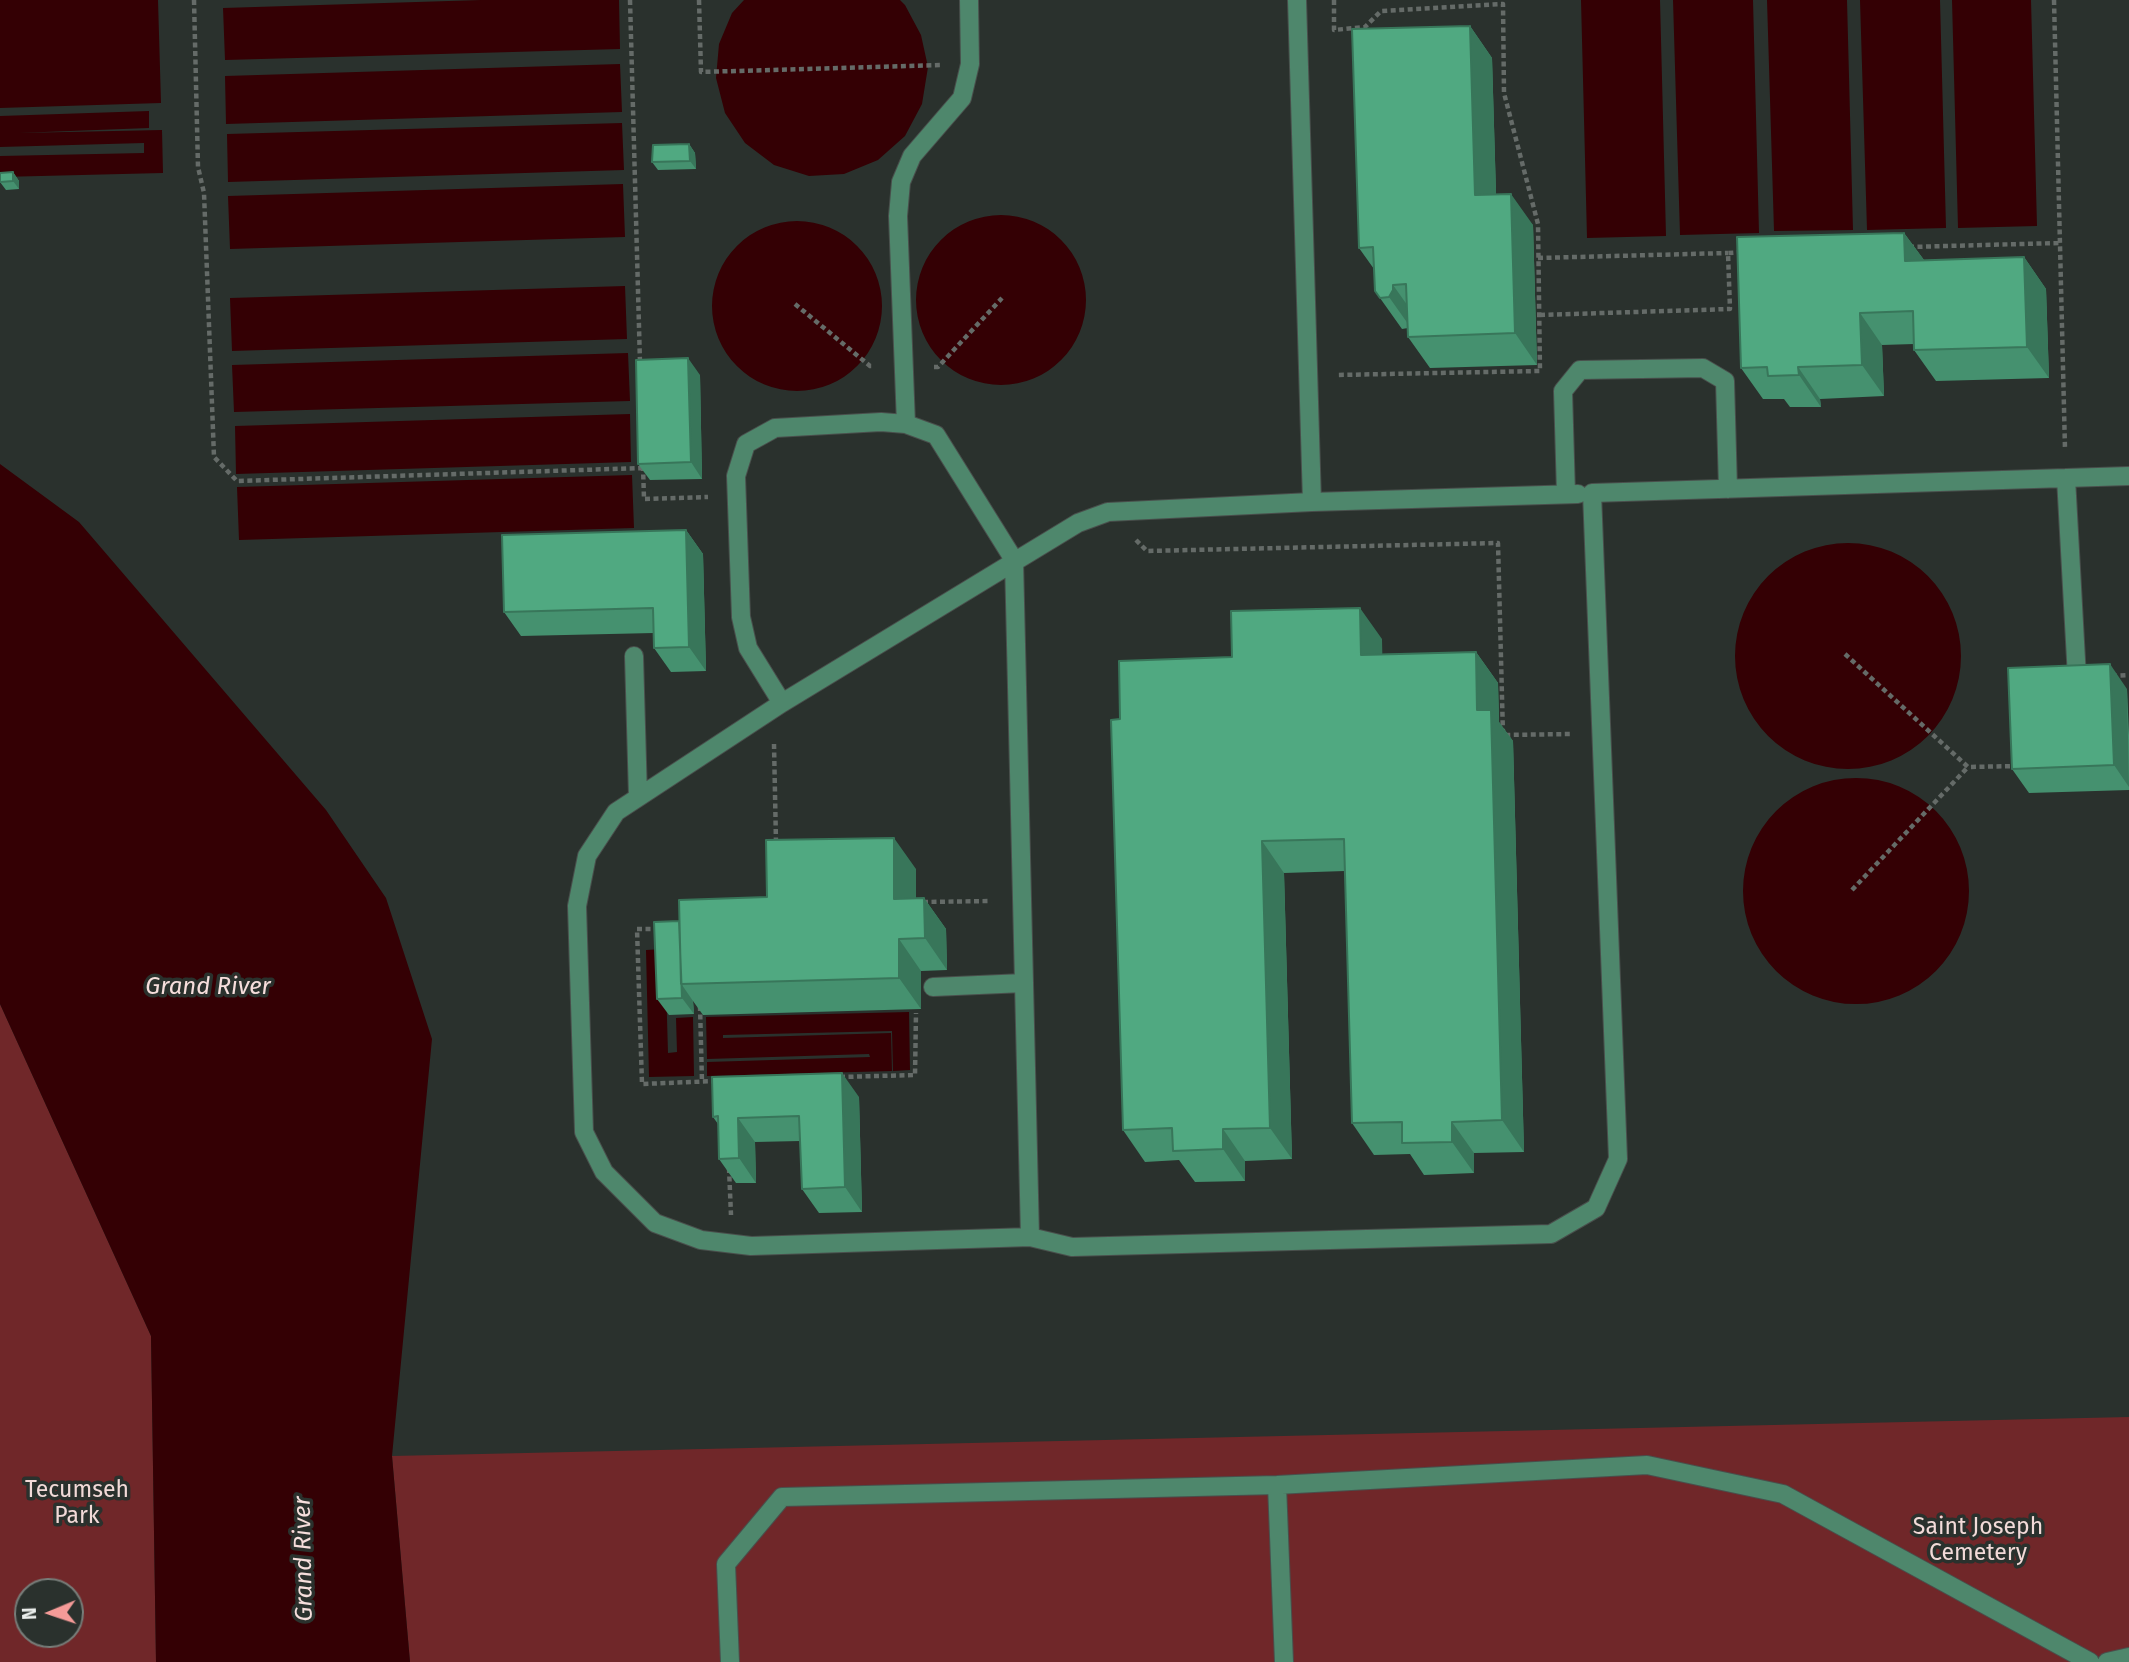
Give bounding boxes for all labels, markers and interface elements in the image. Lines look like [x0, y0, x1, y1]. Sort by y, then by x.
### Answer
water label: Grand River [145, 973, 271, 1001]
park label: Tecumseh Park [25, 1477, 129, 1531]
water label: Grand River [289, 1496, 319, 1622]
park label: Saint Joseph Cemetery [1913, 1514, 2043, 1568]
north arrow [14, 1578, 84, 1648]
text: N [18, 1607, 41, 1620]

